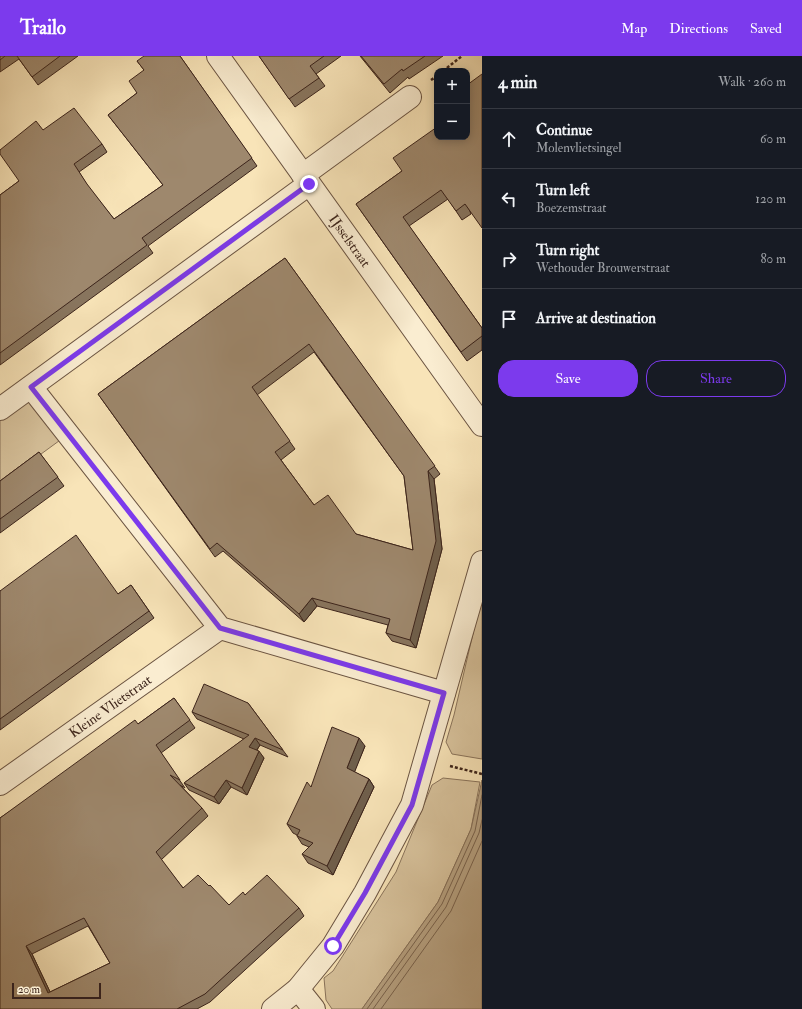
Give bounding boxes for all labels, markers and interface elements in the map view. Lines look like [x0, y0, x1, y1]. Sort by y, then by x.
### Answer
text: Trailo [20, 16, 66, 40]
text: Map [621, 20, 647, 37]
text: Directions [669, 20, 728, 37]
text: Saved [750, 20, 782, 37]
map controls [434, 68, 470, 140]
button: + [434, 68, 470, 104]
text: 4 min [498, 72, 537, 93]
text: Walk · 260 m [718, 74, 786, 90]
button: − [434, 104, 470, 140]
text: Continue [536, 121, 592, 140]
icon: ahead [498, 128, 520, 150]
text: 60 m [760, 131, 786, 147]
text: Molenvlietsingel [536, 140, 621, 156]
route end [300, 175, 318, 193]
text: Turn left [536, 181, 590, 200]
icon: left [498, 188, 520, 210]
text: 120 m [755, 191, 786, 207]
text: Boezemstraat [536, 200, 606, 216]
street label: IJsselstraat [325, 211, 375, 271]
text: Turn right [536, 241, 599, 260]
icon: right [498, 248, 520, 270]
text: 80 m [760, 251, 786, 267]
text: Wethouder Brouwerstraat [536, 260, 670, 276]
icon: arrive [498, 308, 520, 330]
text: Arrive at destination [536, 309, 656, 328]
button: Save [498, 360, 638, 397]
button: Share [646, 360, 786, 397]
street label: Kleine Vlietstraat [66, 671, 155, 741]
route start [324, 937, 342, 955]
scale bar [12, 981, 101, 1000]
text: 20 m [18, 983, 40, 996]

